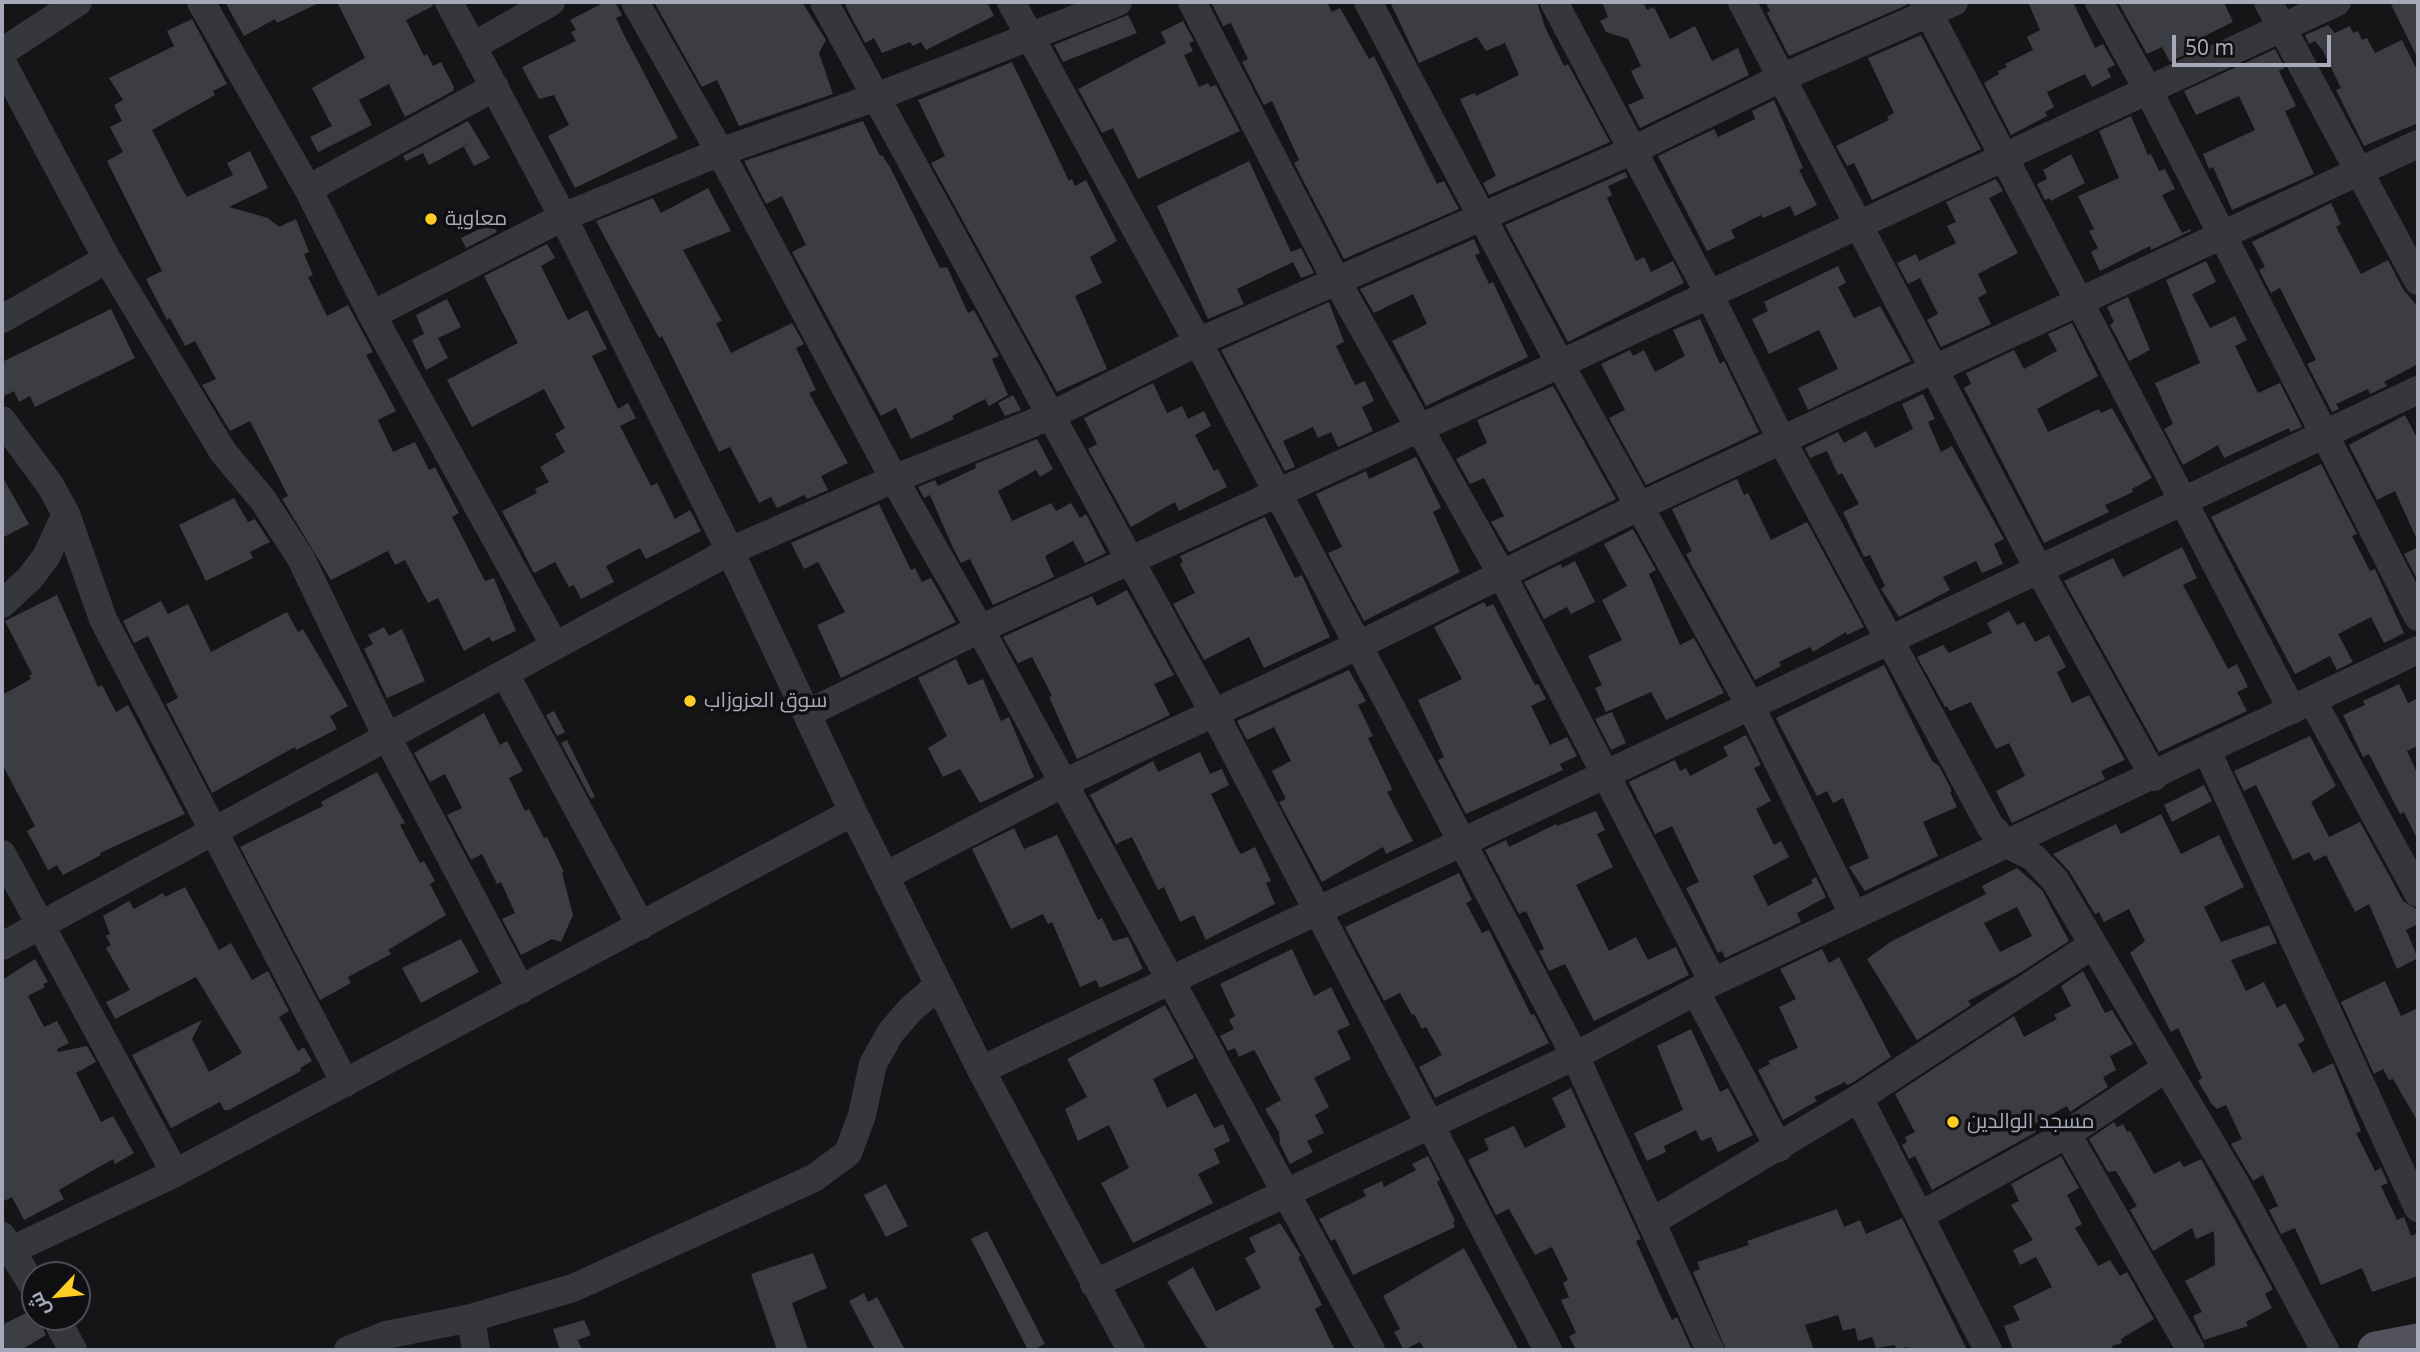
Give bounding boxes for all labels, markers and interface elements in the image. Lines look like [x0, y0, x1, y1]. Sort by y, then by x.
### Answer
scale bar [2175, 21, 2334, 65]
text: 50 m [2185, 33, 2234, 61]
place label: معاوية [445, 206, 507, 232]
marker: معاوية [423, 211, 439, 227]
place label: سوق العزوزاب [704, 688, 827, 714]
marker: سوق العزوزاب [682, 693, 698, 709]
place label: مسجد الوالدين [1967, 1109, 2094, 1135]
marker: مسجد الوالدين [1945, 1114, 1961, 1130]
north arrow [21, 1261, 91, 1331]
text: ش [22, 1288, 56, 1321]

